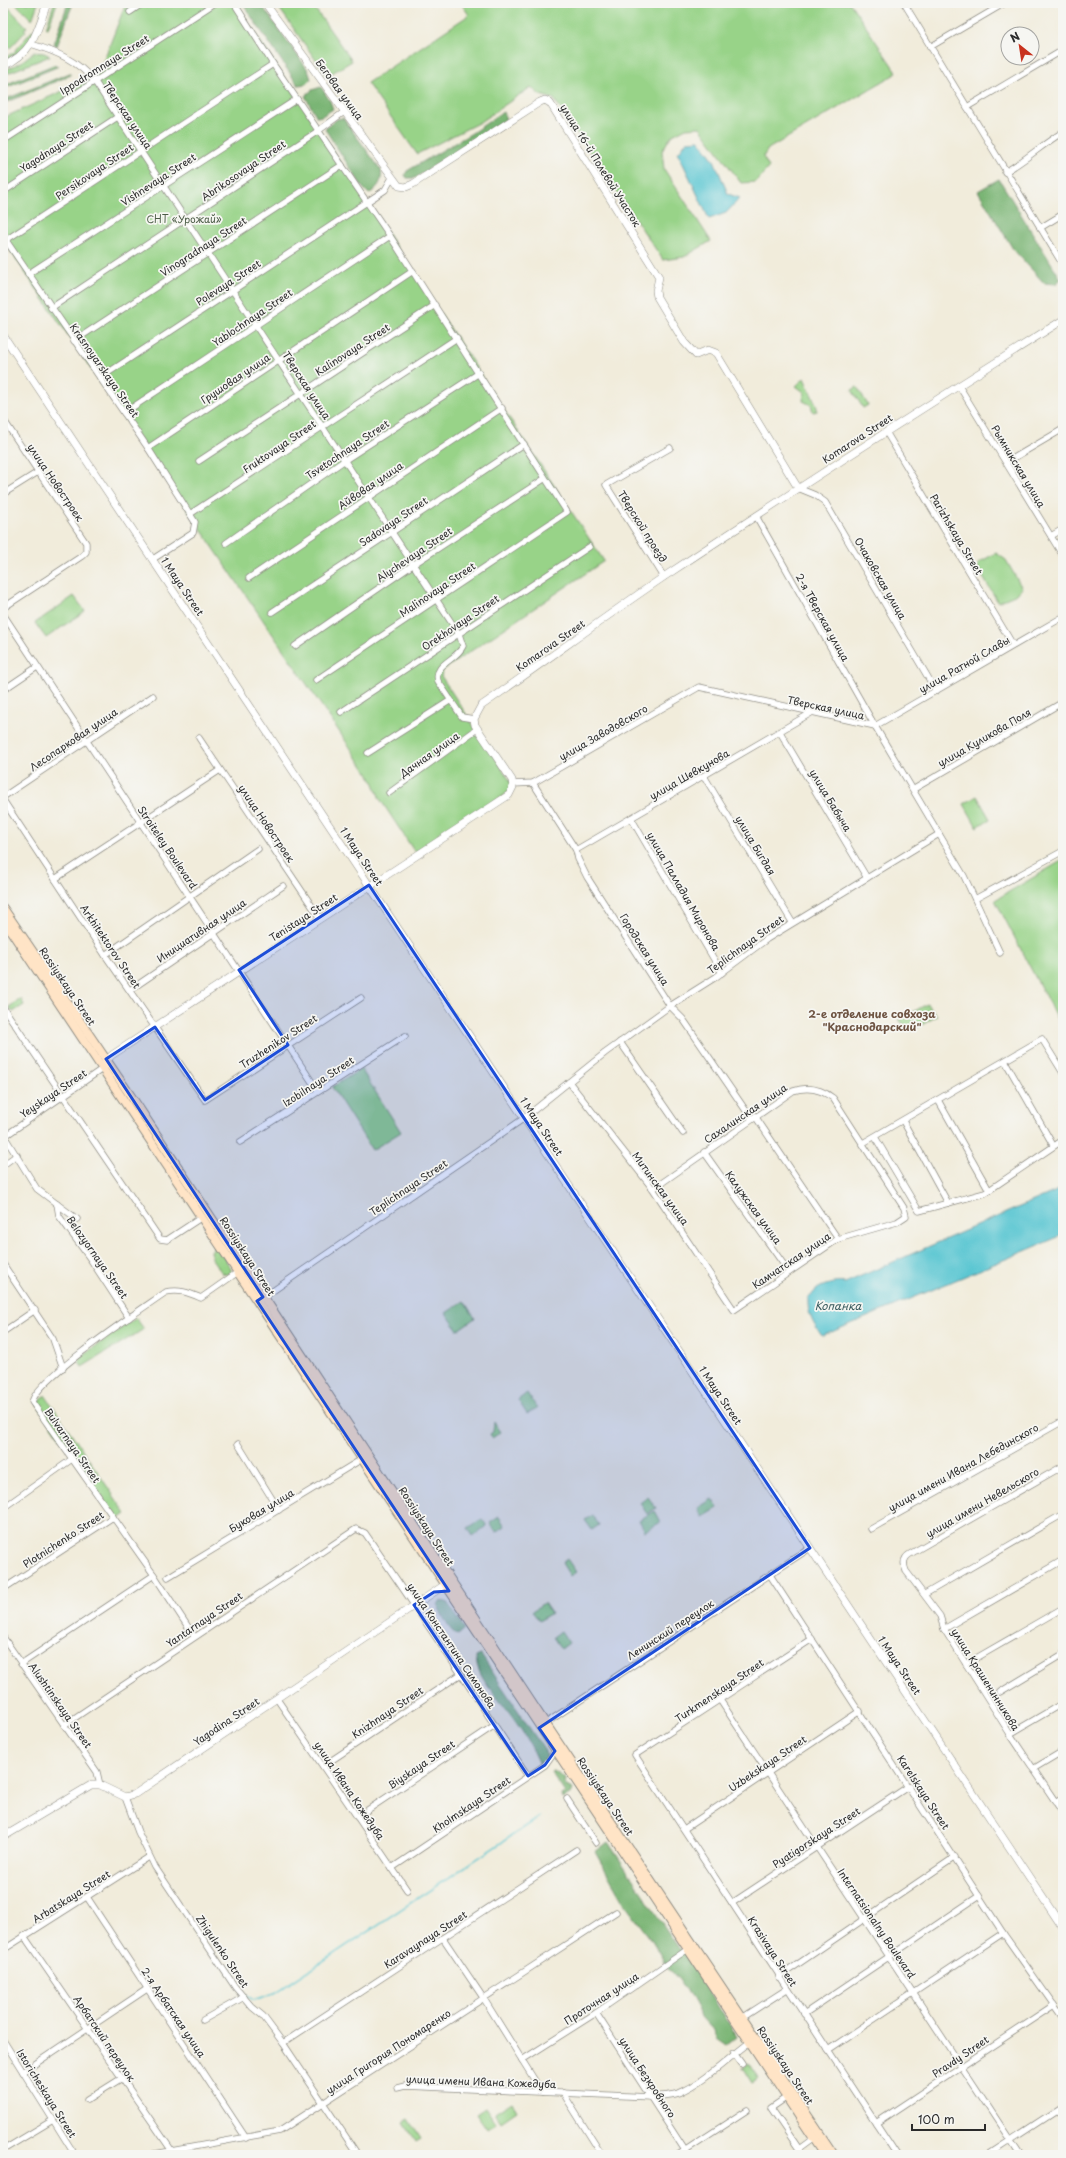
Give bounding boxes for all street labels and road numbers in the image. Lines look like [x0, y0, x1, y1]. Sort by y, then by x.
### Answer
street label: Ippodromnaya Street [56, 30, 152, 98]
street label: Беговая улица [313, 55, 368, 123]
street label: Тверская улица [100, 78, 157, 152]
street label: улица 16-й Полевой Участок [557, 101, 645, 229]
street label: Yagodnaya Street [16, 117, 96, 176]
street label: Abrikosovaya Street [198, 136, 288, 204]
street label: Persikovaya Street [52, 139, 136, 203]
street label: Vishnevaya Street [117, 149, 199, 210]
street label: Vinogradnaya Street [157, 212, 250, 280]
street label: Polevaya Street [193, 255, 264, 309]
street label: Yablochnaya Street [209, 285, 295, 349]
street label: Kalinovaya Street [312, 319, 392, 379]
street label: Krasnoyarskaya Street [66, 320, 143, 421]
street label: Тверская улица [279, 348, 335, 423]
street label: Грушовая улица [197, 349, 274, 408]
street label: Komarova Street [819, 410, 895, 466]
street label: Tsvetochnaya Street [302, 415, 392, 483]
street label: Fruktovaya Street [239, 416, 319, 476]
street label: Рымникская улица [988, 422, 1050, 511]
street label: улица Новостроек [24, 440, 88, 524]
street label: Айвовая улица [334, 457, 406, 512]
street label: Тверской проезд [615, 487, 671, 565]
street label: Parizhskaya Street [926, 491, 987, 578]
street label: Sadovaya Street [356, 493, 430, 549]
street label: Alychevaya Street [373, 523, 455, 586]
street label: Очаковская улица [851, 534, 911, 622]
street label: 1 Maya Street [157, 554, 208, 619]
street label: Malinovaya Street [396, 558, 478, 620]
street label: 2-я Тверская улица [793, 570, 854, 664]
street label: Orekhovaya Street [418, 590, 502, 654]
street label: Komarova Street [512, 616, 588, 674]
street label: улица Ратной Славы [916, 632, 1012, 696]
street label: Тверская улица [786, 692, 867, 723]
street label: улица Заводовского [556, 700, 651, 764]
street label: Лесопарковая улица [26, 703, 121, 774]
street label: улица Куликова Поля [935, 704, 1034, 771]
street label: Дачная улица [395, 727, 462, 781]
street label: улица Шевкунова [646, 745, 733, 804]
street label: улица Бабыча [806, 766, 856, 835]
street label: улица Новостроек [235, 781, 299, 865]
street label: Stroiteley Boulevard [134, 803, 201, 892]
street label: улица Бигдая [732, 812, 780, 878]
street label: 1 Maya Street [336, 824, 387, 889]
street label: улица Палладия Миронова [644, 829, 725, 954]
street label: Tenistaya Street [266, 889, 341, 946]
street label: Инициативная улица [153, 894, 249, 966]
street label: Arkhitektorov Street [77, 901, 145, 991]
street label: Городская улица [617, 910, 674, 988]
street label: Teplichnaya Street [704, 911, 787, 978]
street label: Rossiyskaya Street [35, 944, 100, 1029]
street label: Truzhenikov Street [236, 1010, 320, 1072]
street label: Izobilnaya Street [279, 1052, 357, 1111]
street label: Yeyskaya Street [17, 1065, 90, 1122]
street label: Сахалинская улица [700, 1079, 790, 1146]
street label: 1 Maya Street [516, 1094, 567, 1159]
street label: Митинская улица [629, 1148, 693, 1228]
street label: Teplichnaya Street [366, 1155, 451, 1220]
street label: Калужская улица [721, 1167, 786, 1248]
street label: Belozyornaya Street [63, 1213, 132, 1302]
street label: Rossiyskaya Street [216, 1214, 279, 1299]
street label: Камчатская улица [749, 1228, 834, 1292]
street label: 1 Maya Street [695, 1363, 746, 1428]
street label: Bulvarnaya Street [41, 1405, 104, 1486]
street label: улица имени Ивана Лебединского [885, 1419, 1041, 1515]
street label: улица имени Невельского [923, 1463, 1042, 1541]
street label: Буковая улица [225, 1484, 298, 1536]
street label: Rossiyskaya Street [395, 1484, 458, 1569]
street label: Plotnichenko Street [19, 1507, 107, 1571]
street label: улица Константина Симонова [404, 1579, 500, 1711]
street label: Yantarnaya Street [163, 1588, 246, 1651]
street label: Ленинский переулок [624, 1595, 717, 1664]
street label: улица Крашенинникова [948, 1625, 1024, 1734]
street label: 1 Maya Street [874, 1633, 925, 1698]
street label: Turkmenskaya Street [672, 1655, 767, 1726]
street label: Alushtinskaya Street [25, 1659, 96, 1751]
street label: Knizhnaya Street [348, 1682, 426, 1742]
street label: Yagodina Street [190, 1693, 262, 1749]
street label: Uzbekskaya Street [725, 1731, 810, 1796]
street label: Biyskaya Street [385, 1736, 458, 1793]
street label: улица Ивана Кожедуба [311, 1738, 389, 1843]
street label: Karelskaya Street [893, 1752, 954, 1833]
street label: Rossiyskaya Street [573, 1754, 638, 1839]
street label: Kholmskaya Street [429, 1772, 514, 1837]
street label: Pyatigorskaya Street [769, 1803, 863, 1872]
street label: Internatsionalny Boulevard [834, 1865, 920, 1981]
street label: Arbatskaya Street [29, 1866, 113, 1927]
street label: Karavaynaya Street [381, 1906, 470, 1972]
street label: Zhigulenko Street [193, 1912, 253, 1990]
street label: Krasivaya Street [744, 1913, 801, 1990]
street label: 2-я Арбатская улица [138, 1964, 210, 2061]
street label: Проточная улица [561, 1968, 642, 2028]
street label: Арбатский переулок [70, 1992, 139, 2085]
street label: улица Григория Пономаренко [323, 2005, 454, 2097]
street label: Rossiyskaya Street [753, 2023, 818, 2108]
street label: Pravdy Street [929, 2031, 991, 2081]
street label: улица Безкровного [616, 2034, 680, 2121]
street label: Istoricheskaya Street [13, 2046, 80, 2141]
street label: улица имени Ивана Кожедуба [406, 2071, 557, 2091]

